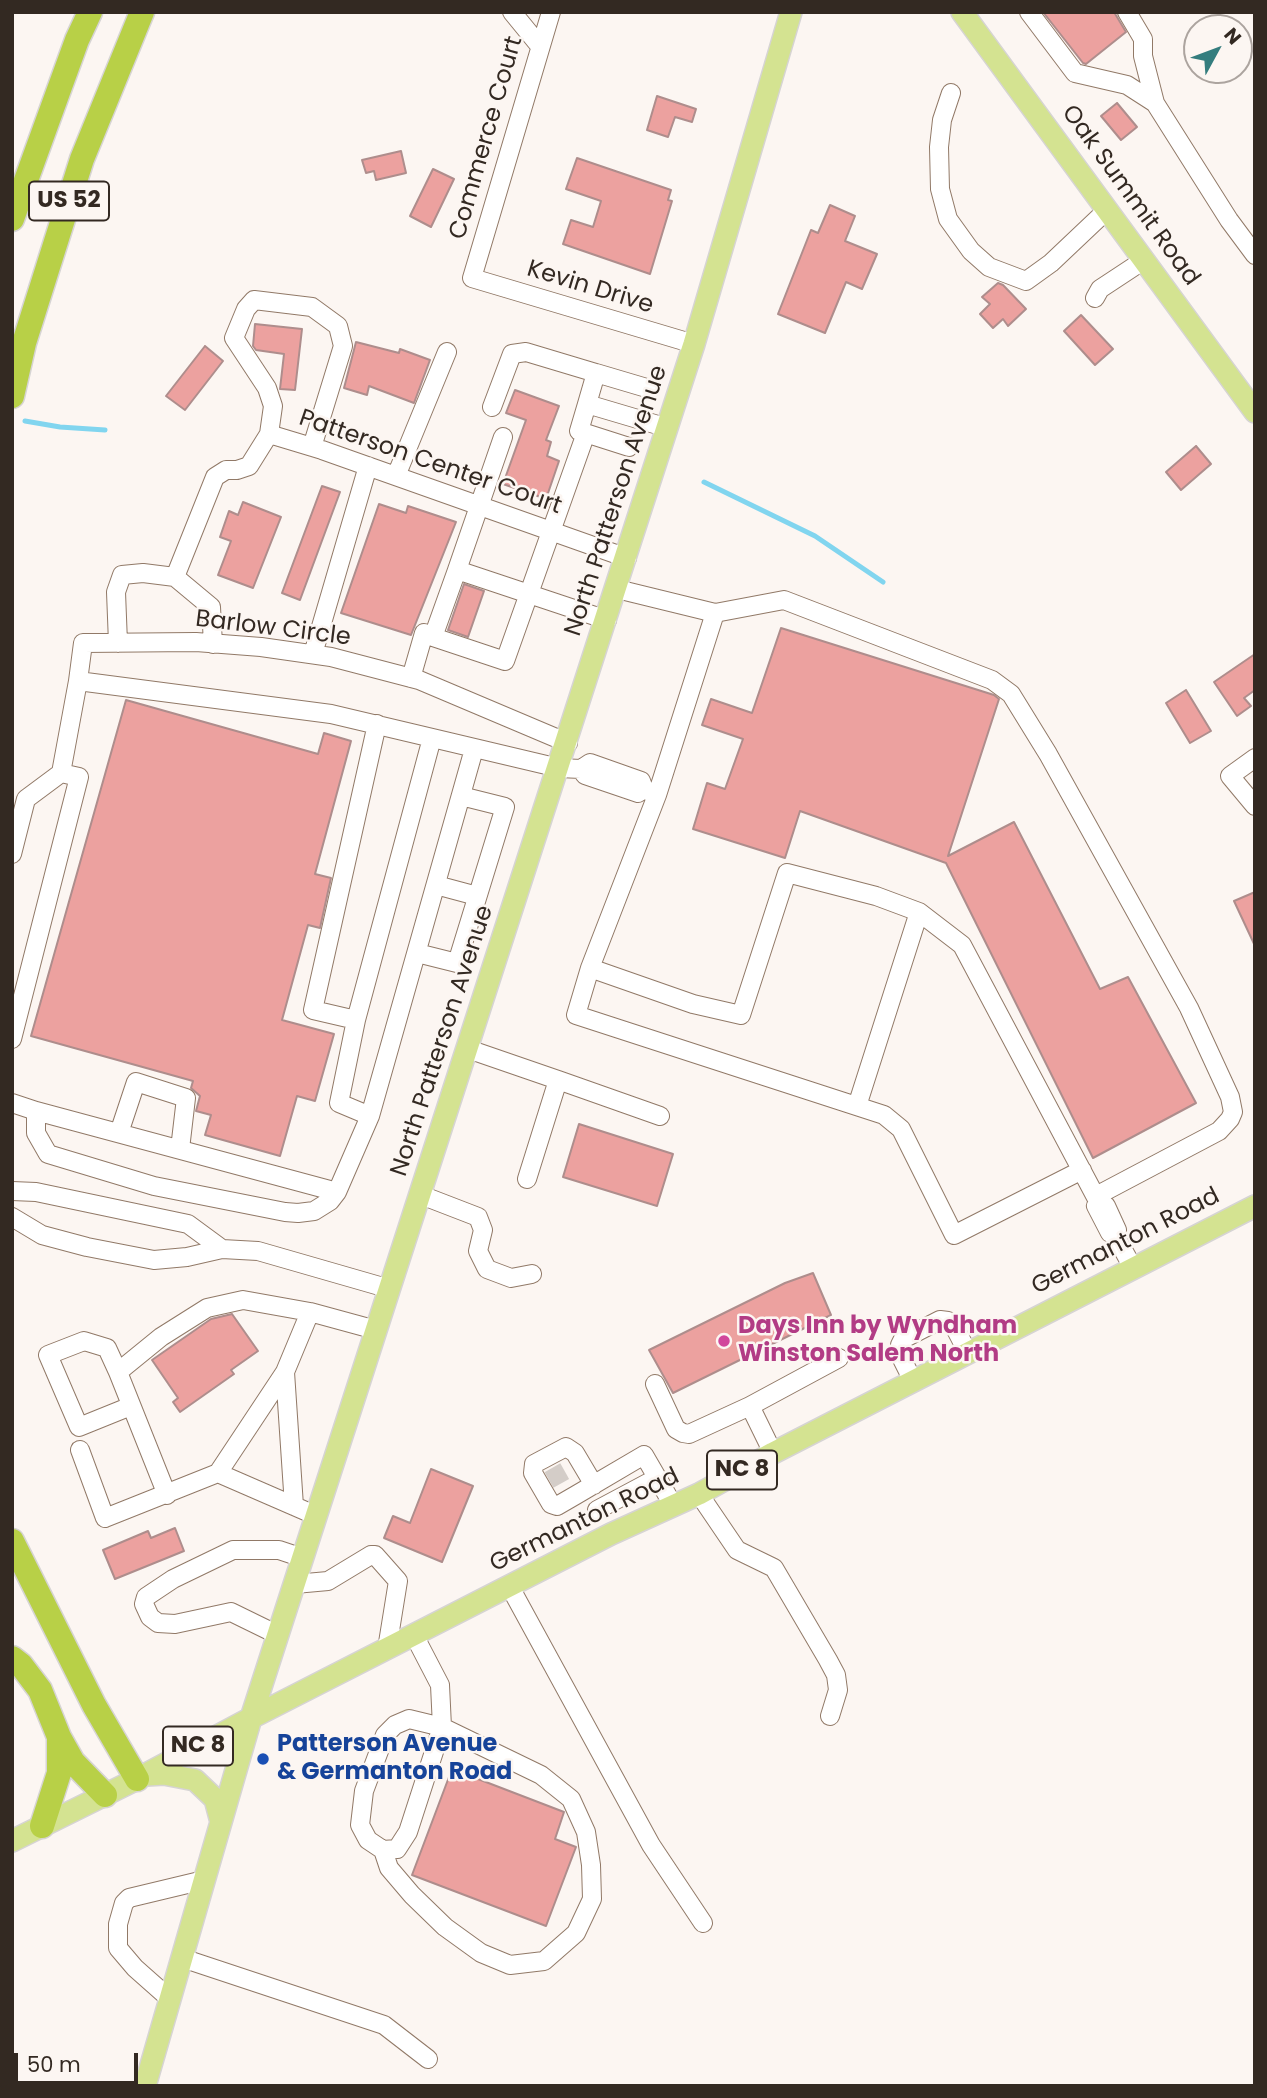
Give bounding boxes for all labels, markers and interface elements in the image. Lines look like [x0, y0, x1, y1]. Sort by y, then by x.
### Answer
north arrow [1183, 14, 1253, 84]
text: N [1218, 22, 1248, 50]
street label: Commerce Court [444, 33, 530, 243]
street label: Oak Summit Road [1055, 100, 1205, 292]
road number: US 52 [29, 182, 109, 220]
street label: Kevin Drive [523, 255, 657, 321]
street label: North Patterson Avenue [560, 362, 674, 640]
street label: Patterson Center Court [295, 404, 565, 522]
street label: Barlow Circle [194, 605, 352, 653]
street label: North Patterson Avenue [386, 902, 500, 1180]
street label: Germanton Road [1027, 1182, 1225, 1302]
place label: Days Inn by Wyndham Winston Salem North [738, 1313, 1017, 1369]
marker: Days Inn by Wyndham Winston Salem North [716, 1333, 732, 1349]
road number: NC 8 [707, 1450, 777, 1490]
street label: Germanton Road [486, 1463, 684, 1579]
road number: NC 8 [163, 1726, 233, 1765]
place label: Patterson Avenue & Germanton Road [277, 1731, 512, 1787]
marker: Patterson Avenue & Germanton Road [255, 1751, 271, 1767]
scale bar [18, 2038, 142, 2082]
text: 50 m [27, 2050, 81, 2079]

